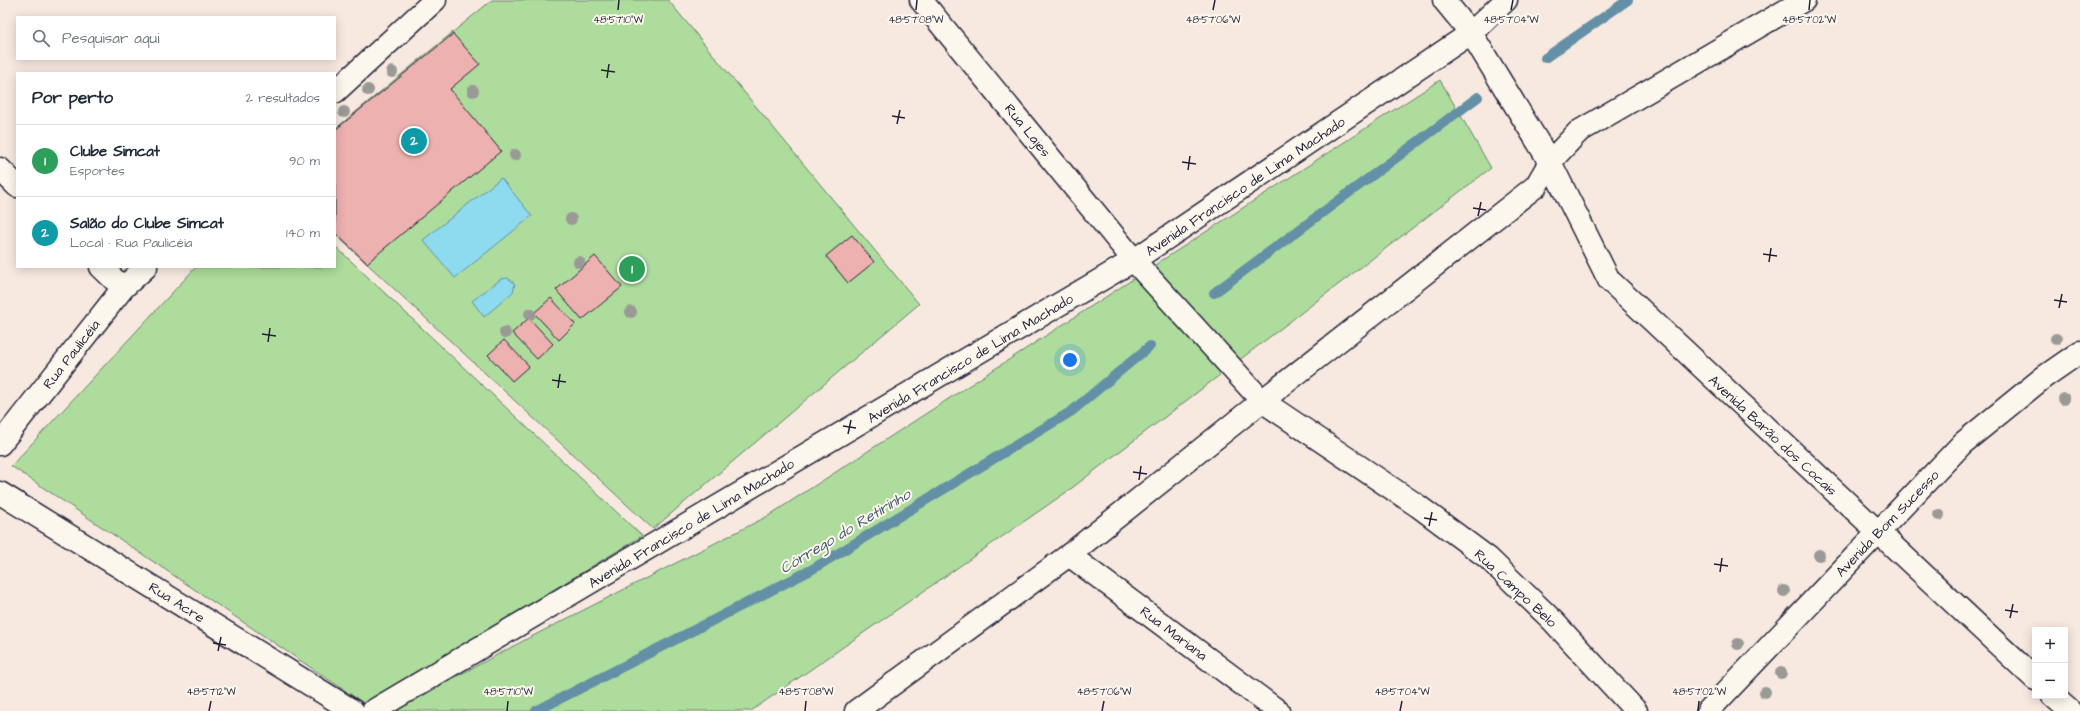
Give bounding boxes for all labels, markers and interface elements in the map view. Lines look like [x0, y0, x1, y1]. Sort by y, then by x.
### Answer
text: 48°57'10"W [593, 13, 643, 27]
text: 48°57'08"W [889, 13, 944, 27]
text: 48°57'06"W [1186, 13, 1241, 27]
text: 48°57'04"W [1483, 13, 1539, 27]
text: 48°57'02"W [1782, 13, 1837, 27]
search box [16, 16, 336, 60]
icon: search [30, 27, 52, 49]
text: Pesquisar aqui [62, 28, 159, 49]
text: Por perto [32, 86, 113, 110]
text: 2 resultados [246, 89, 320, 107]
street label: Rua Lajes [999, 100, 1055, 162]
street label: Avenida Francisco de Lima Machado [1142, 112, 1350, 261]
pin: 2 [401, 126, 427, 156]
text: Clube Simcat [70, 141, 160, 162]
text: 1 [44, 152, 46, 170]
text: 90 m [289, 152, 320, 170]
text: Esportes [70, 162, 125, 180]
text: Salão do Clube Simcat [70, 213, 224, 234]
text: 2 [41, 224, 49, 242]
text: 140 m [286, 224, 320, 242]
text: Local · Rua Paulicéia [70, 234, 192, 252]
pin: 1 [619, 254, 645, 284]
street label: Avenida Francisco de Lima Machado [864, 289, 1077, 429]
street label: Rua Paulicéia [38, 316, 105, 393]
your location [1060, 350, 1080, 370]
street label: Avenida Barão dos Cocais [1704, 371, 1841, 501]
street label: Avenida Francisco de Lima Machado [585, 454, 798, 594]
street label: Avenida Bom Sucesso [1831, 466, 1944, 582]
water label: Córrego do Retirinho [776, 483, 916, 580]
street label: Rua Campo Belo [1470, 545, 1561, 632]
street label: Rua Acre [144, 578, 209, 628]
street label: Rua Mariana [1136, 602, 1211, 666]
map controls [2032, 627, 2068, 699]
button: + [2032, 627, 2068, 663]
button: − [2032, 663, 2068, 699]
text: 48°57'12"W [186, 685, 236, 699]
text: 48°57'10"W [483, 685, 533, 699]
text: 48°57'08"W [779, 685, 834, 699]
text: 48°57'06"W [1077, 685, 1132, 699]
text: 48°57'04"W [1374, 685, 1430, 699]
text: 48°57'02"W [1672, 685, 1727, 699]

